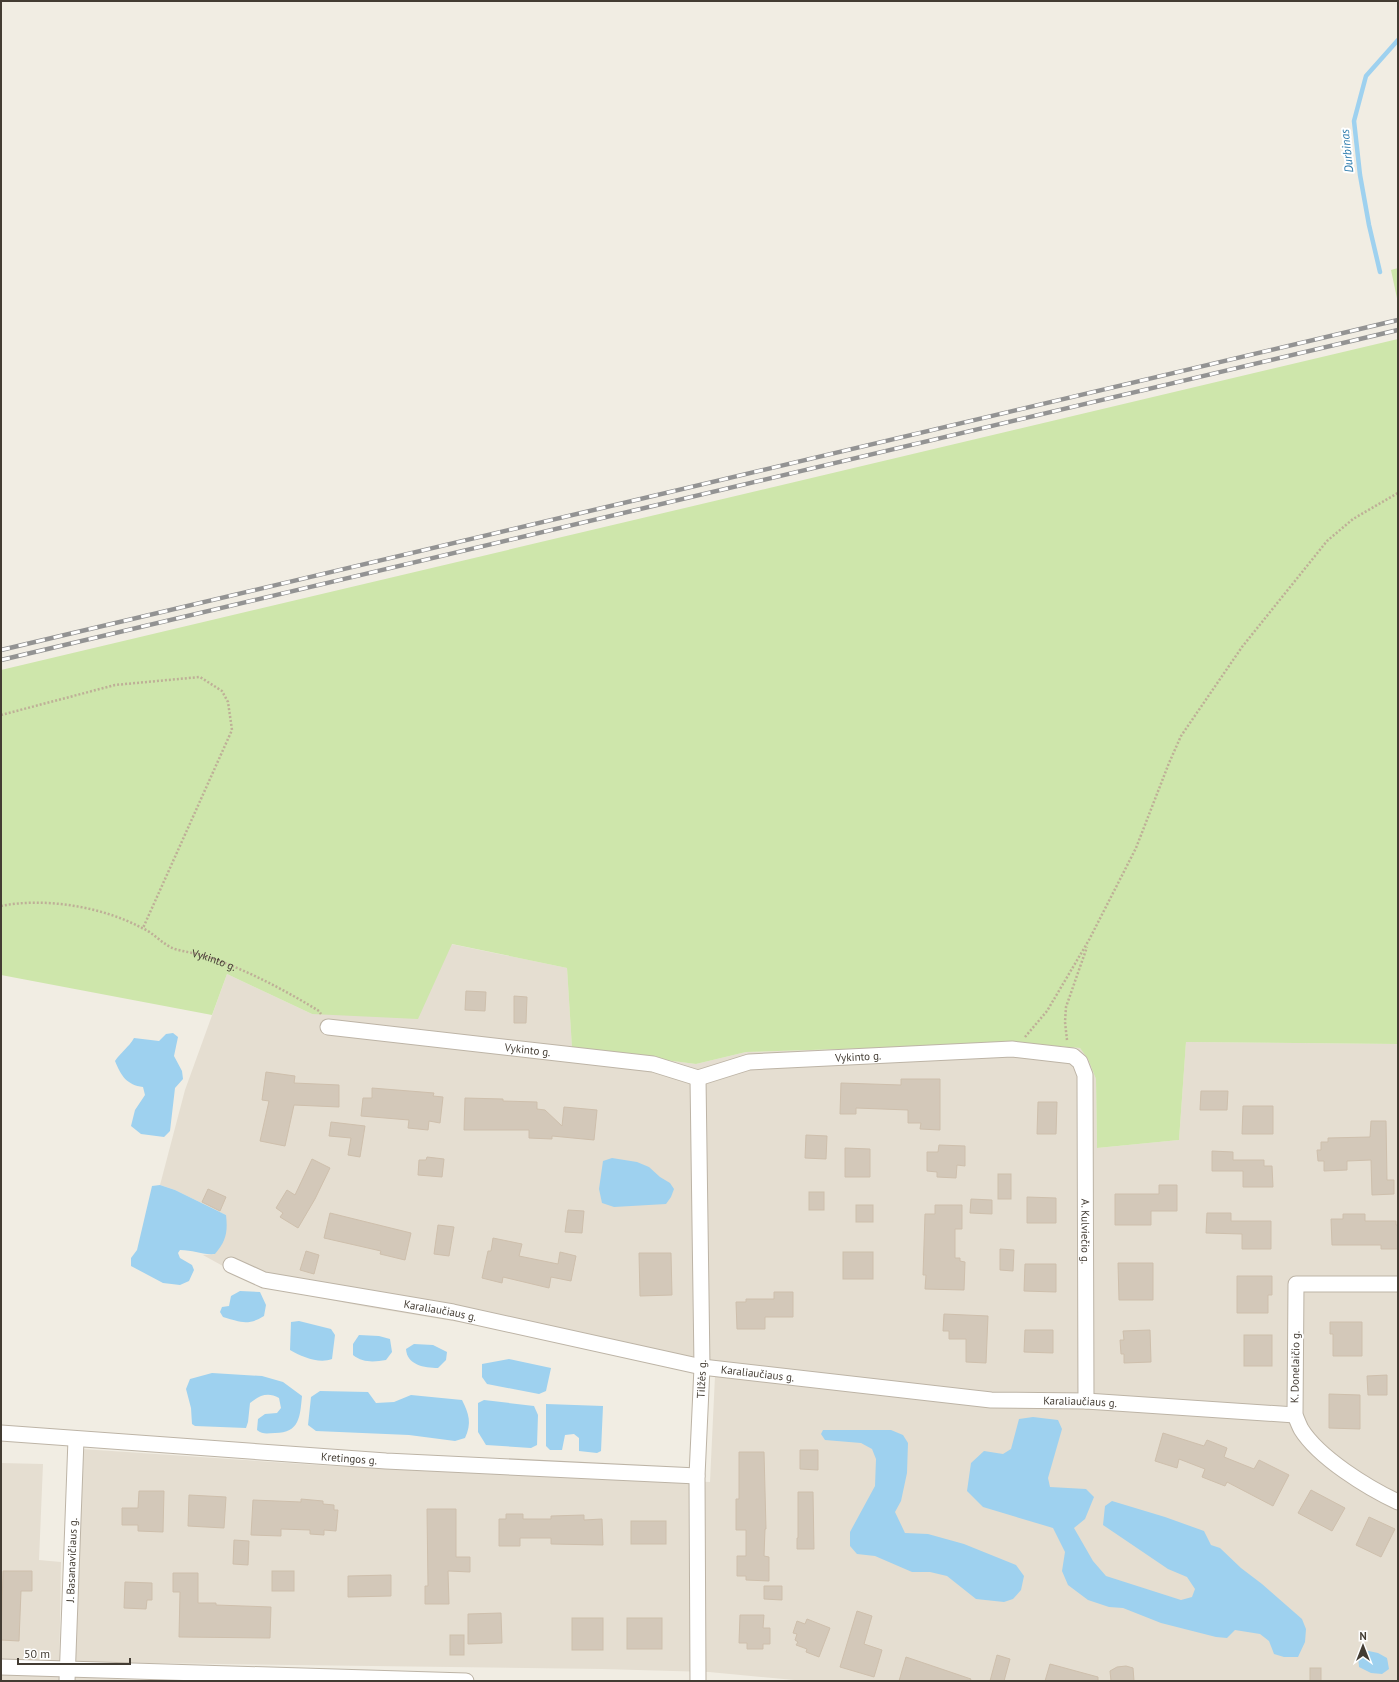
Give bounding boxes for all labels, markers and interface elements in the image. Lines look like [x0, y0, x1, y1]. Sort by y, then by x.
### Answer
water label: Durbinas [1337, 128, 1356, 174]
street label: Vykinto g. [190, 946, 238, 974]
street label: Vykinto g. [503, 1040, 551, 1059]
street label: Vykinto g. [834, 1048, 882, 1065]
street label: A. Kulviečio g. [1078, 1199, 1093, 1264]
street label: Karaliaučiaus g. [403, 1297, 478, 1324]
street label: K. Donelaičio g. [1287, 1331, 1303, 1403]
street label: Tilžės g. [694, 1360, 709, 1399]
street label: Karaliaučiaus g. [720, 1362, 795, 1385]
street label: Karaliaučiaus g. [1043, 1394, 1118, 1410]
street label: Kretingos g. [321, 1449, 378, 1467]
street label: J. Basanavičiaus g. [63, 1518, 80, 1604]
north arrow [1343, 1626, 1383, 1666]
text: N [1359, 1629, 1367, 1643]
scale bar [18, 1640, 130, 1666]
text: 50 m [24, 1646, 50, 1661]

